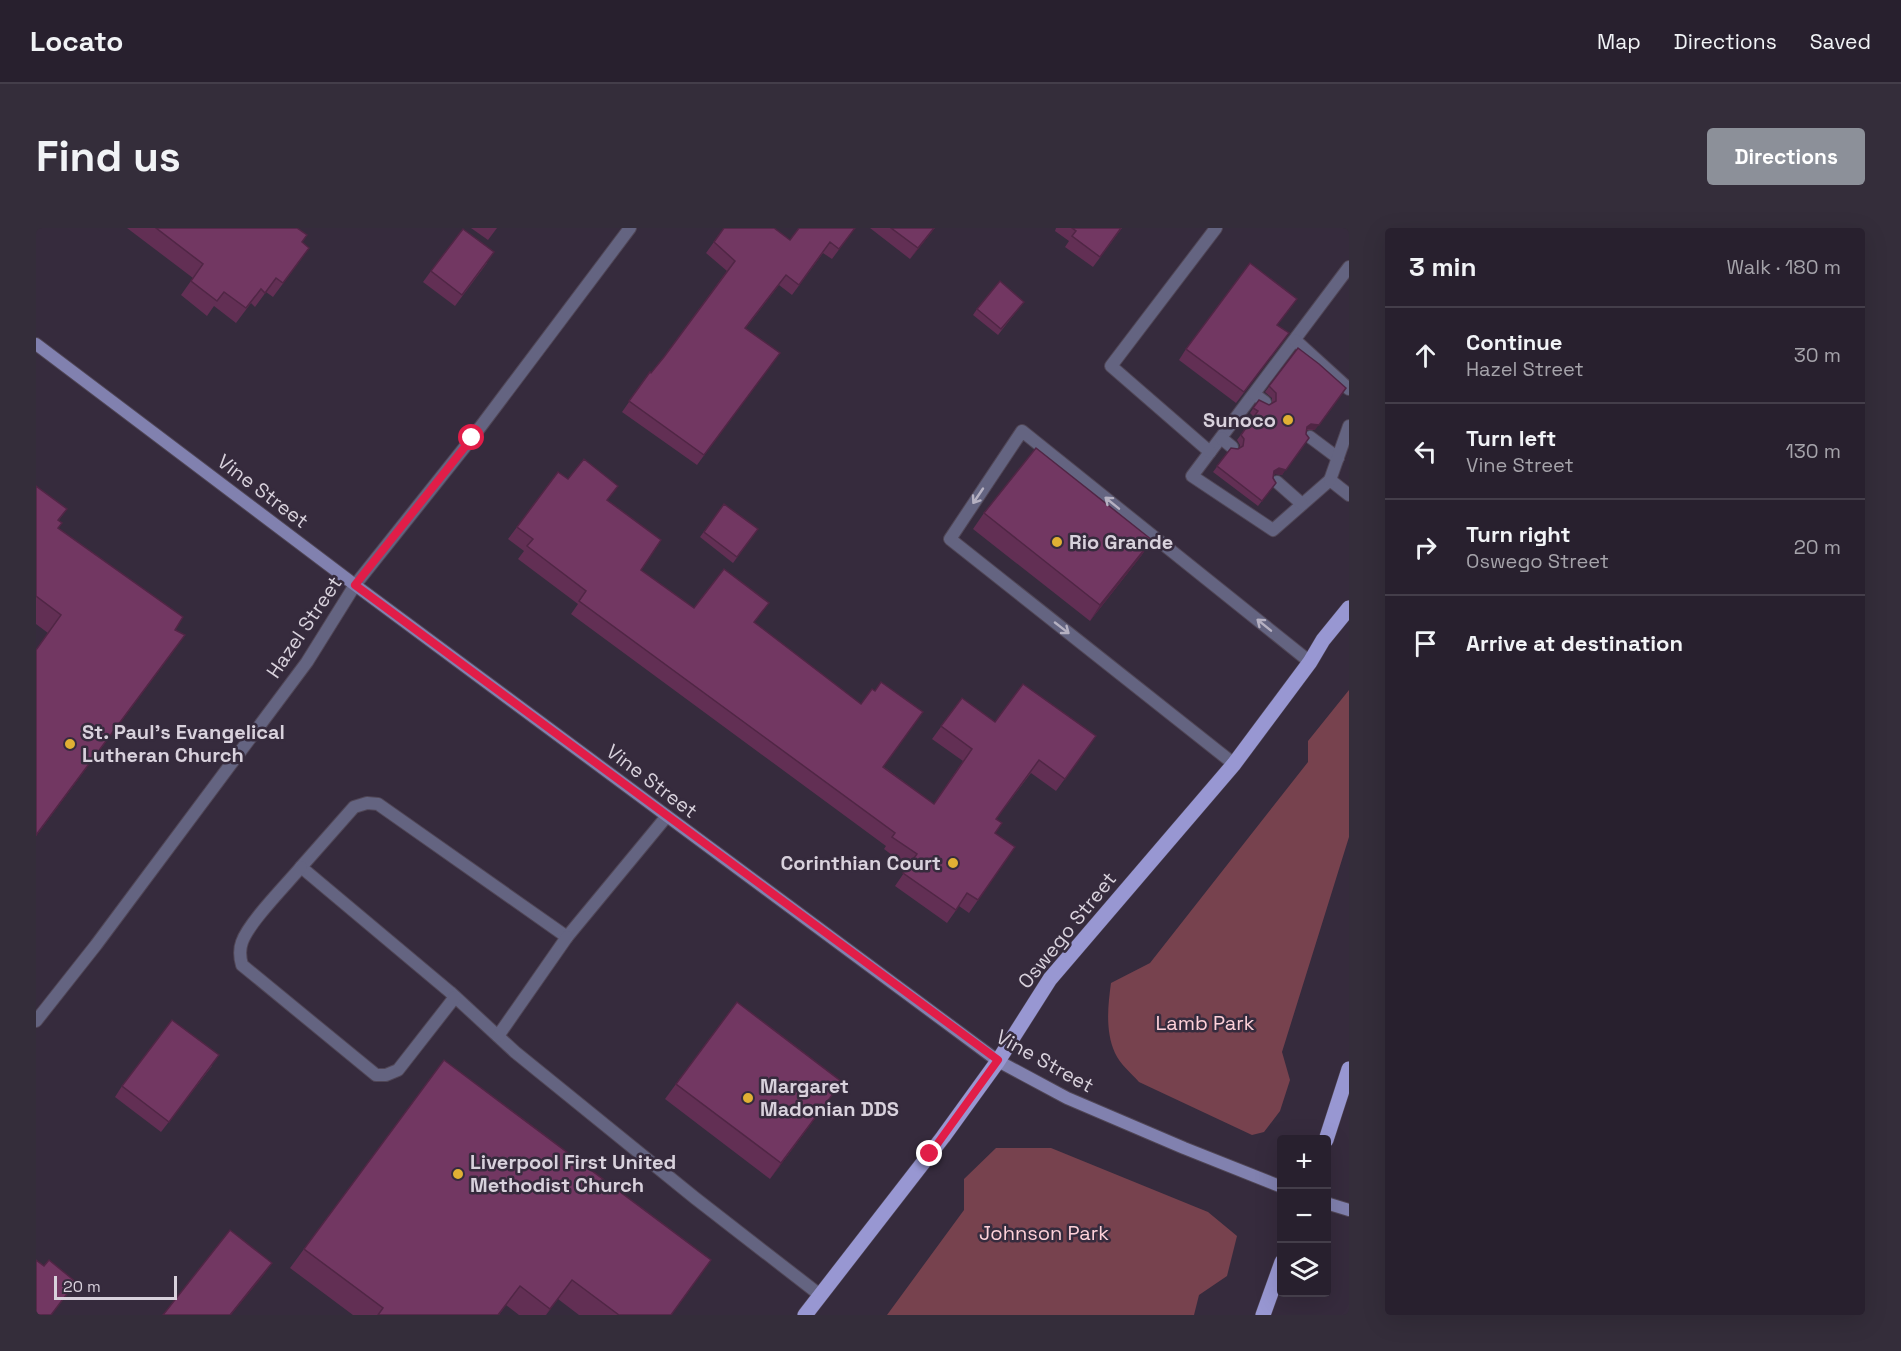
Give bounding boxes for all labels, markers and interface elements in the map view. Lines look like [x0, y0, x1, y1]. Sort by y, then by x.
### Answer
text: Locato [30, 23, 123, 59]
text: Map [1597, 28, 1641, 55]
text: Directions [1674, 28, 1777, 55]
text: Saved [1810, 28, 1871, 55]
button: Directions [1707, 128, 1865, 185]
text: Find us [36, 130, 181, 183]
text: 3 min [1409, 250, 1477, 284]
text: Walk · 180 m [1727, 254, 1841, 280]
text: Continue [1466, 328, 1562, 356]
icon: ahead [1409, 339, 1442, 372]
text: 30 m [1794, 342, 1841, 368]
text: Hazel Street [1466, 356, 1584, 382]
place label: Sunoco [1203, 407, 1276, 433]
marker: Sunoco [1281, 413, 1295, 427]
route start [458, 424, 484, 450]
text: Turn left [1466, 424, 1556, 452]
icon: left [1409, 435, 1442, 468]
text: 130 m [1785, 438, 1841, 464]
street label: Vine Street [212, 448, 314, 534]
text: Vine Street [1466, 452, 1574, 478]
one-way arrow [972, 488, 984, 504]
one-way arrow [1104, 497, 1120, 510]
text: Turn right [1466, 520, 1571, 548]
place label: Rio Grande [1069, 529, 1173, 555]
icon: right [1409, 531, 1442, 564]
text: 20 m [1794, 534, 1841, 560]
marker: Rio Grande [1050, 535, 1064, 549]
text: Oswego Street [1466, 548, 1609, 574]
street label: Hazel Street [260, 571, 348, 683]
one-way arrow [1257, 619, 1273, 632]
one-way arrow [1054, 622, 1070, 635]
icon: arrive [1409, 627, 1442, 660]
text: Arrive at destination [1466, 629, 1683, 657]
place label: St. Paul's Evangelical Lutheran Church [82, 719, 285, 768]
marker: St. Paul's Evangelical Lutheran Church [63, 737, 77, 751]
street label: Vine Street [601, 738, 703, 824]
place label: Corinthian Court [780, 850, 941, 876]
marker: Corinthian Court [946, 856, 960, 870]
street label: Oswego Street [1012, 866, 1122, 994]
park label: Lamb Park [1155, 1010, 1255, 1036]
street label: Vine Street [992, 1024, 1098, 1098]
place label: Margaret Madonian DDS [760, 1073, 899, 1122]
marker: Margaret Madonian DDS [741, 1091, 755, 1105]
map controls [1277, 1135, 1331, 1297]
button: + [1277, 1135, 1331, 1189]
route end [916, 1140, 942, 1166]
place label: Liverpool First United Methodist Church [470, 1149, 676, 1198]
marker: Liverpool First United Methodist Church [451, 1167, 465, 1181]
button: − [1277, 1189, 1331, 1243]
park label: Johnson Park [979, 1220, 1109, 1246]
button: layers [1277, 1243, 1331, 1297]
scale bar [54, 1273, 177, 1300]
text: 20 m [63, 1276, 101, 1297]

